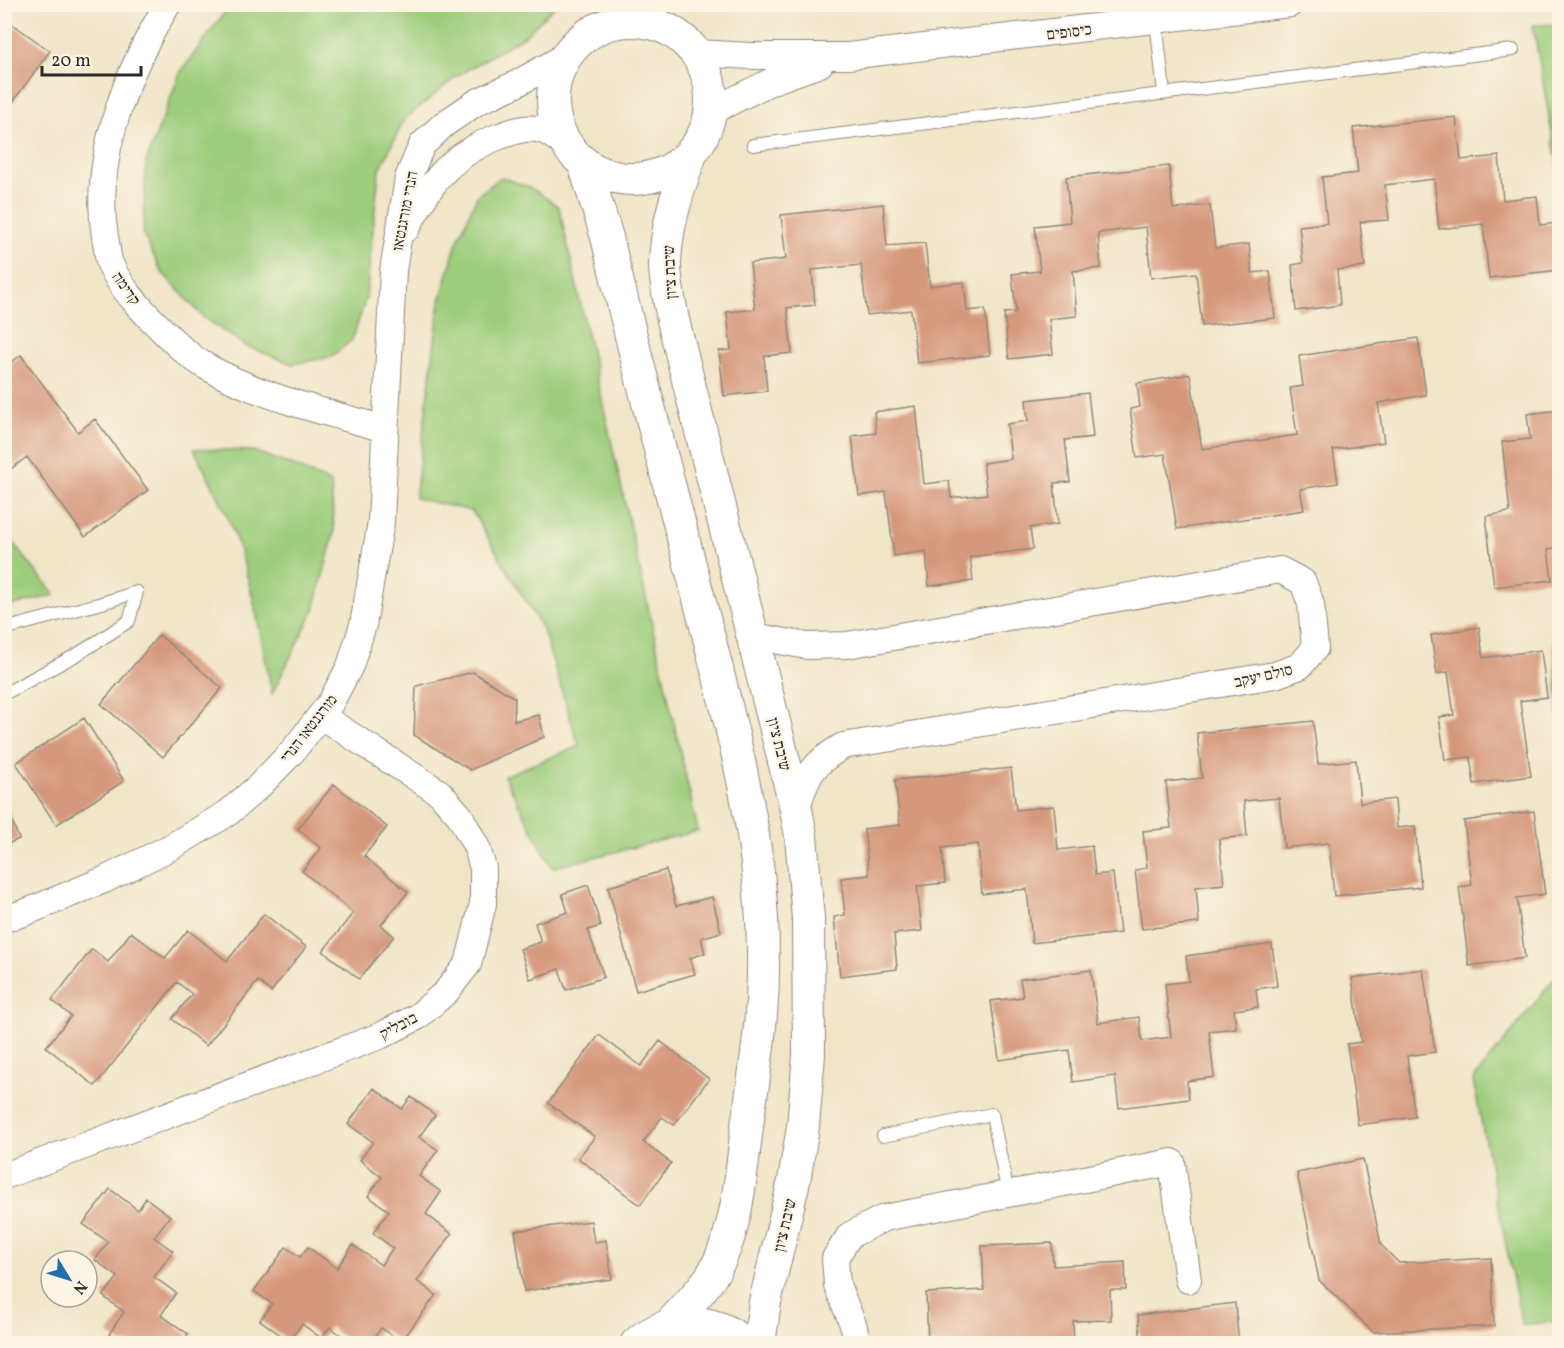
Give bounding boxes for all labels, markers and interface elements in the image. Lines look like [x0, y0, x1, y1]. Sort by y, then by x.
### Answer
street label: כיסופים [1045, 19, 1093, 47]
scale bar [42, 39, 141, 77]
text: 20 m [51, 49, 91, 74]
street label: הנרי מורגנטאו [387, 169, 425, 253]
street label: שיבת ציון [659, 244, 683, 299]
street label: קדימה [106, 268, 145, 310]
street label: סולם יעקב [1232, 660, 1295, 694]
street label: מורגנטאו הנרי [276, 690, 343, 768]
street label: שיבת ציון [761, 716, 795, 774]
street label: בובליק [376, 1008, 422, 1046]
street label: שיבת ציון [769, 1196, 803, 1254]
north arrow [39, 1249, 99, 1309]
text: N [67, 1276, 91, 1299]

